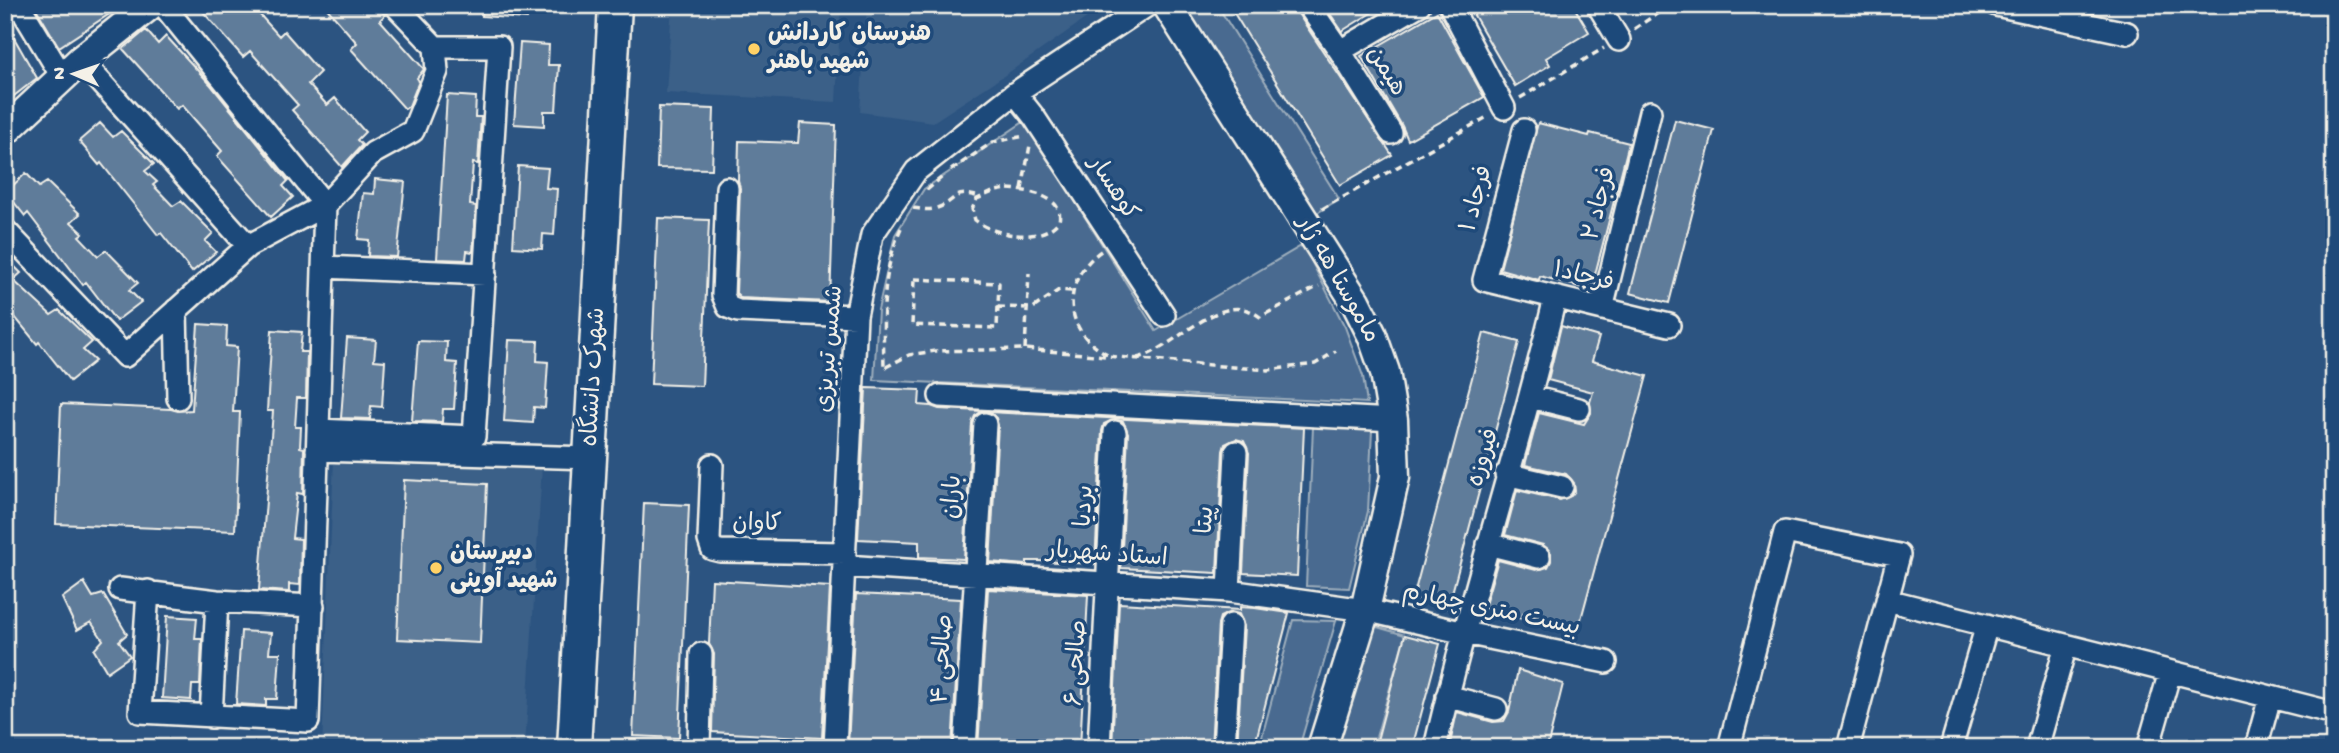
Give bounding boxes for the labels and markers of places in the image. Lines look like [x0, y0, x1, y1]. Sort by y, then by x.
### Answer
place label: هنرستان کاردانش شهید باهنر [766, 21, 931, 78]
marker: هنرستان کاردانش شهید باهنر [746, 41, 762, 57]
place label: دبیرستان شهید آوینی [450, 540, 557, 597]
marker: دبیرستان شهید آوینی [428, 560, 444, 576]

